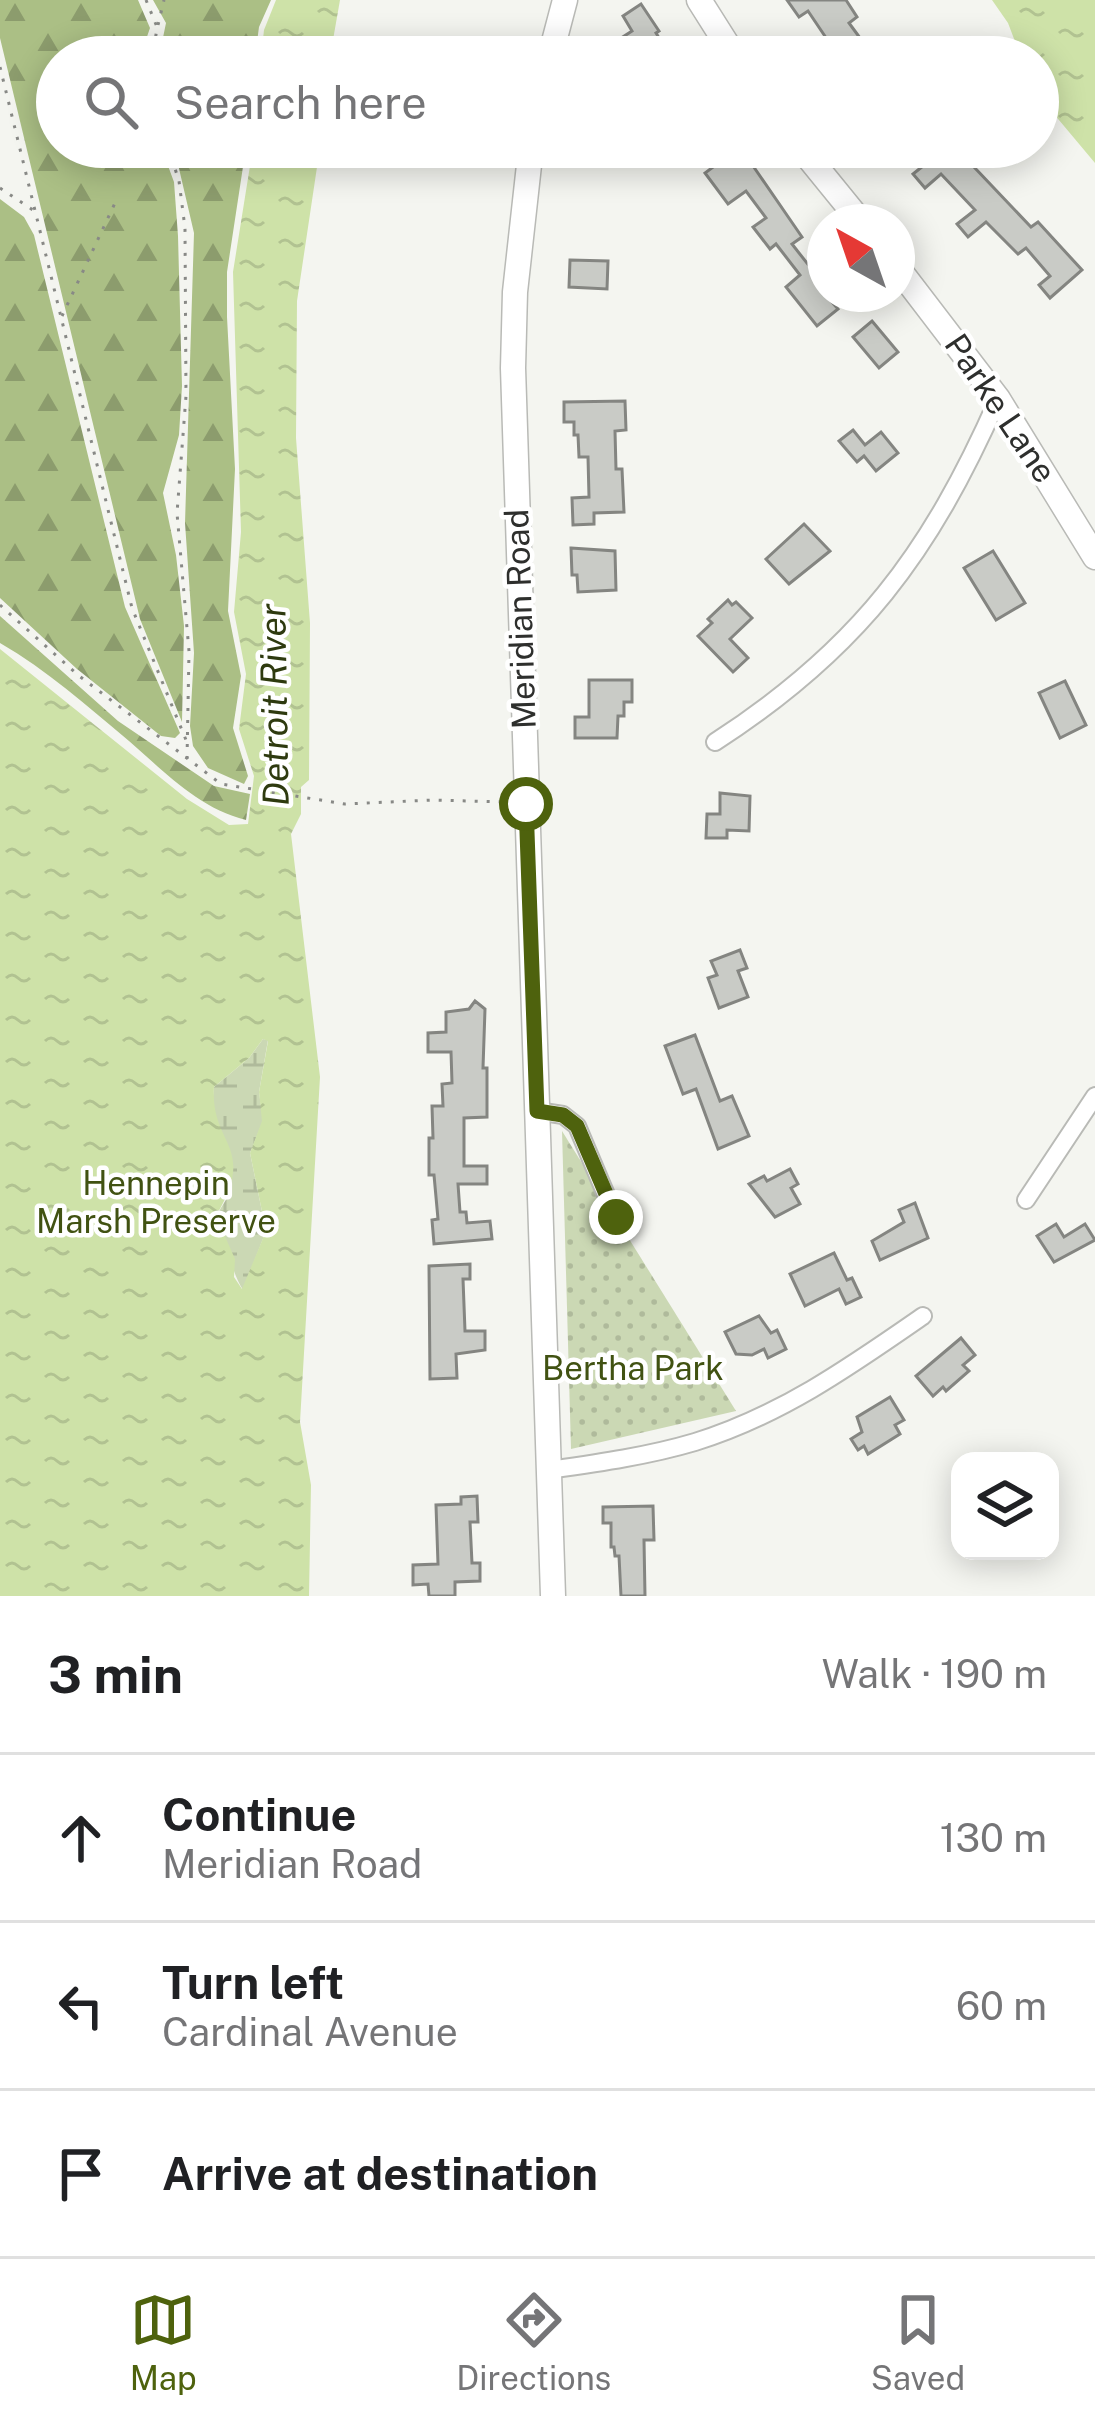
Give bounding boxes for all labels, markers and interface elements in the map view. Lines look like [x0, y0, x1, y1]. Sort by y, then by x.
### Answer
search box [36, 36, 1059, 168]
icon: search [78, 69, 144, 135]
text: Search here [174, 76, 427, 129]
north arrow [807, 204, 915, 312]
street label: Parke Lane [938, 327, 1064, 489]
street label: Meridian Road [497, 508, 543, 730]
water label: Detroit River [251, 603, 297, 807]
route start [499, 777, 553, 831]
park label: Hennepin Marsh Preserve [36, 1164, 276, 1240]
route end [589, 1190, 643, 1244]
park label: Bertha Park [542, 1349, 724, 1387]
map controls [951, 1452, 1059, 1560]
button: layers [951, 1452, 1059, 1560]
text: 3 min [48, 1645, 183, 1704]
text: Walk · 190 m [822, 1651, 1047, 1697]
text: Continue [162, 1788, 356, 1841]
icon: ahead [48, 1805, 114, 1871]
text: 130 m [940, 1815, 1047, 1861]
text: Meridian Road [162, 1841, 422, 1887]
text: Turn left [162, 1956, 344, 2009]
icon: left [48, 1973, 114, 2039]
text: 60 m [956, 1983, 1047, 2029]
text: Cardinal Avenue [162, 2009, 458, 2055]
icon: arrive [48, 2141, 114, 2207]
text: Arrive at destination [162, 2147, 598, 2200]
tab: Map [130, 2287, 197, 2397]
tab: Directions [456, 2287, 611, 2397]
tab: Saved [871, 2287, 965, 2397]

